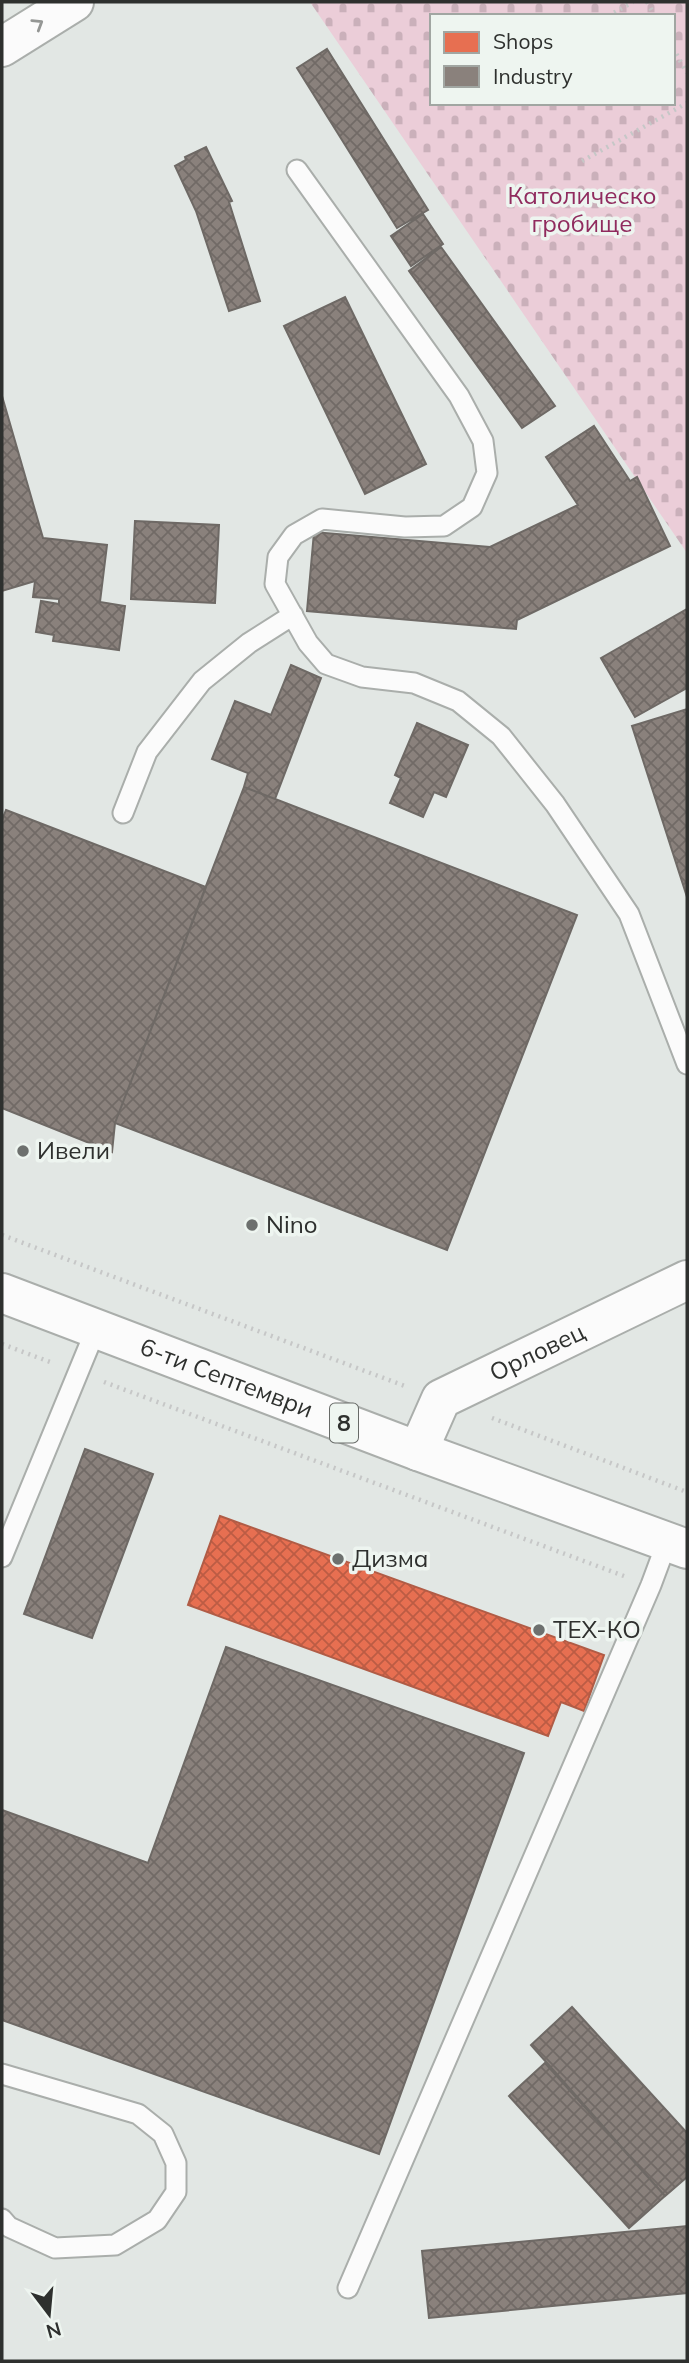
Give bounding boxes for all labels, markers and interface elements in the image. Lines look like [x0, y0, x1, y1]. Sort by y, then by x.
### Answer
legend [430, 14, 675, 105]
one-way arrow [30, 20, 43, 33]
text: Shops [493, 28, 553, 54]
text: Industry [493, 63, 573, 89]
park label: Католическо гробище [507, 180, 657, 238]
place label: Ивели [37, 1135, 110, 1165]
marker: Ивели [15, 1143, 31, 1159]
place label: Nino [266, 1209, 317, 1239]
marker: Nino [244, 1217, 260, 1233]
street label: Орловец [484, 1316, 590, 1387]
street label: 6-ти Септември [136, 1331, 317, 1424]
road number: 8 [330, 1404, 358, 1442]
place label: Дизма [352, 1543, 429, 1573]
marker: Дизма [330, 1551, 346, 1567]
place label: ТЕХ-КО [553, 1614, 641, 1644]
marker: ТЕХ-КО [531, 1622, 547, 1638]
north arrow [14, 2279, 84, 2349]
text: N [43, 2317, 64, 2344]

